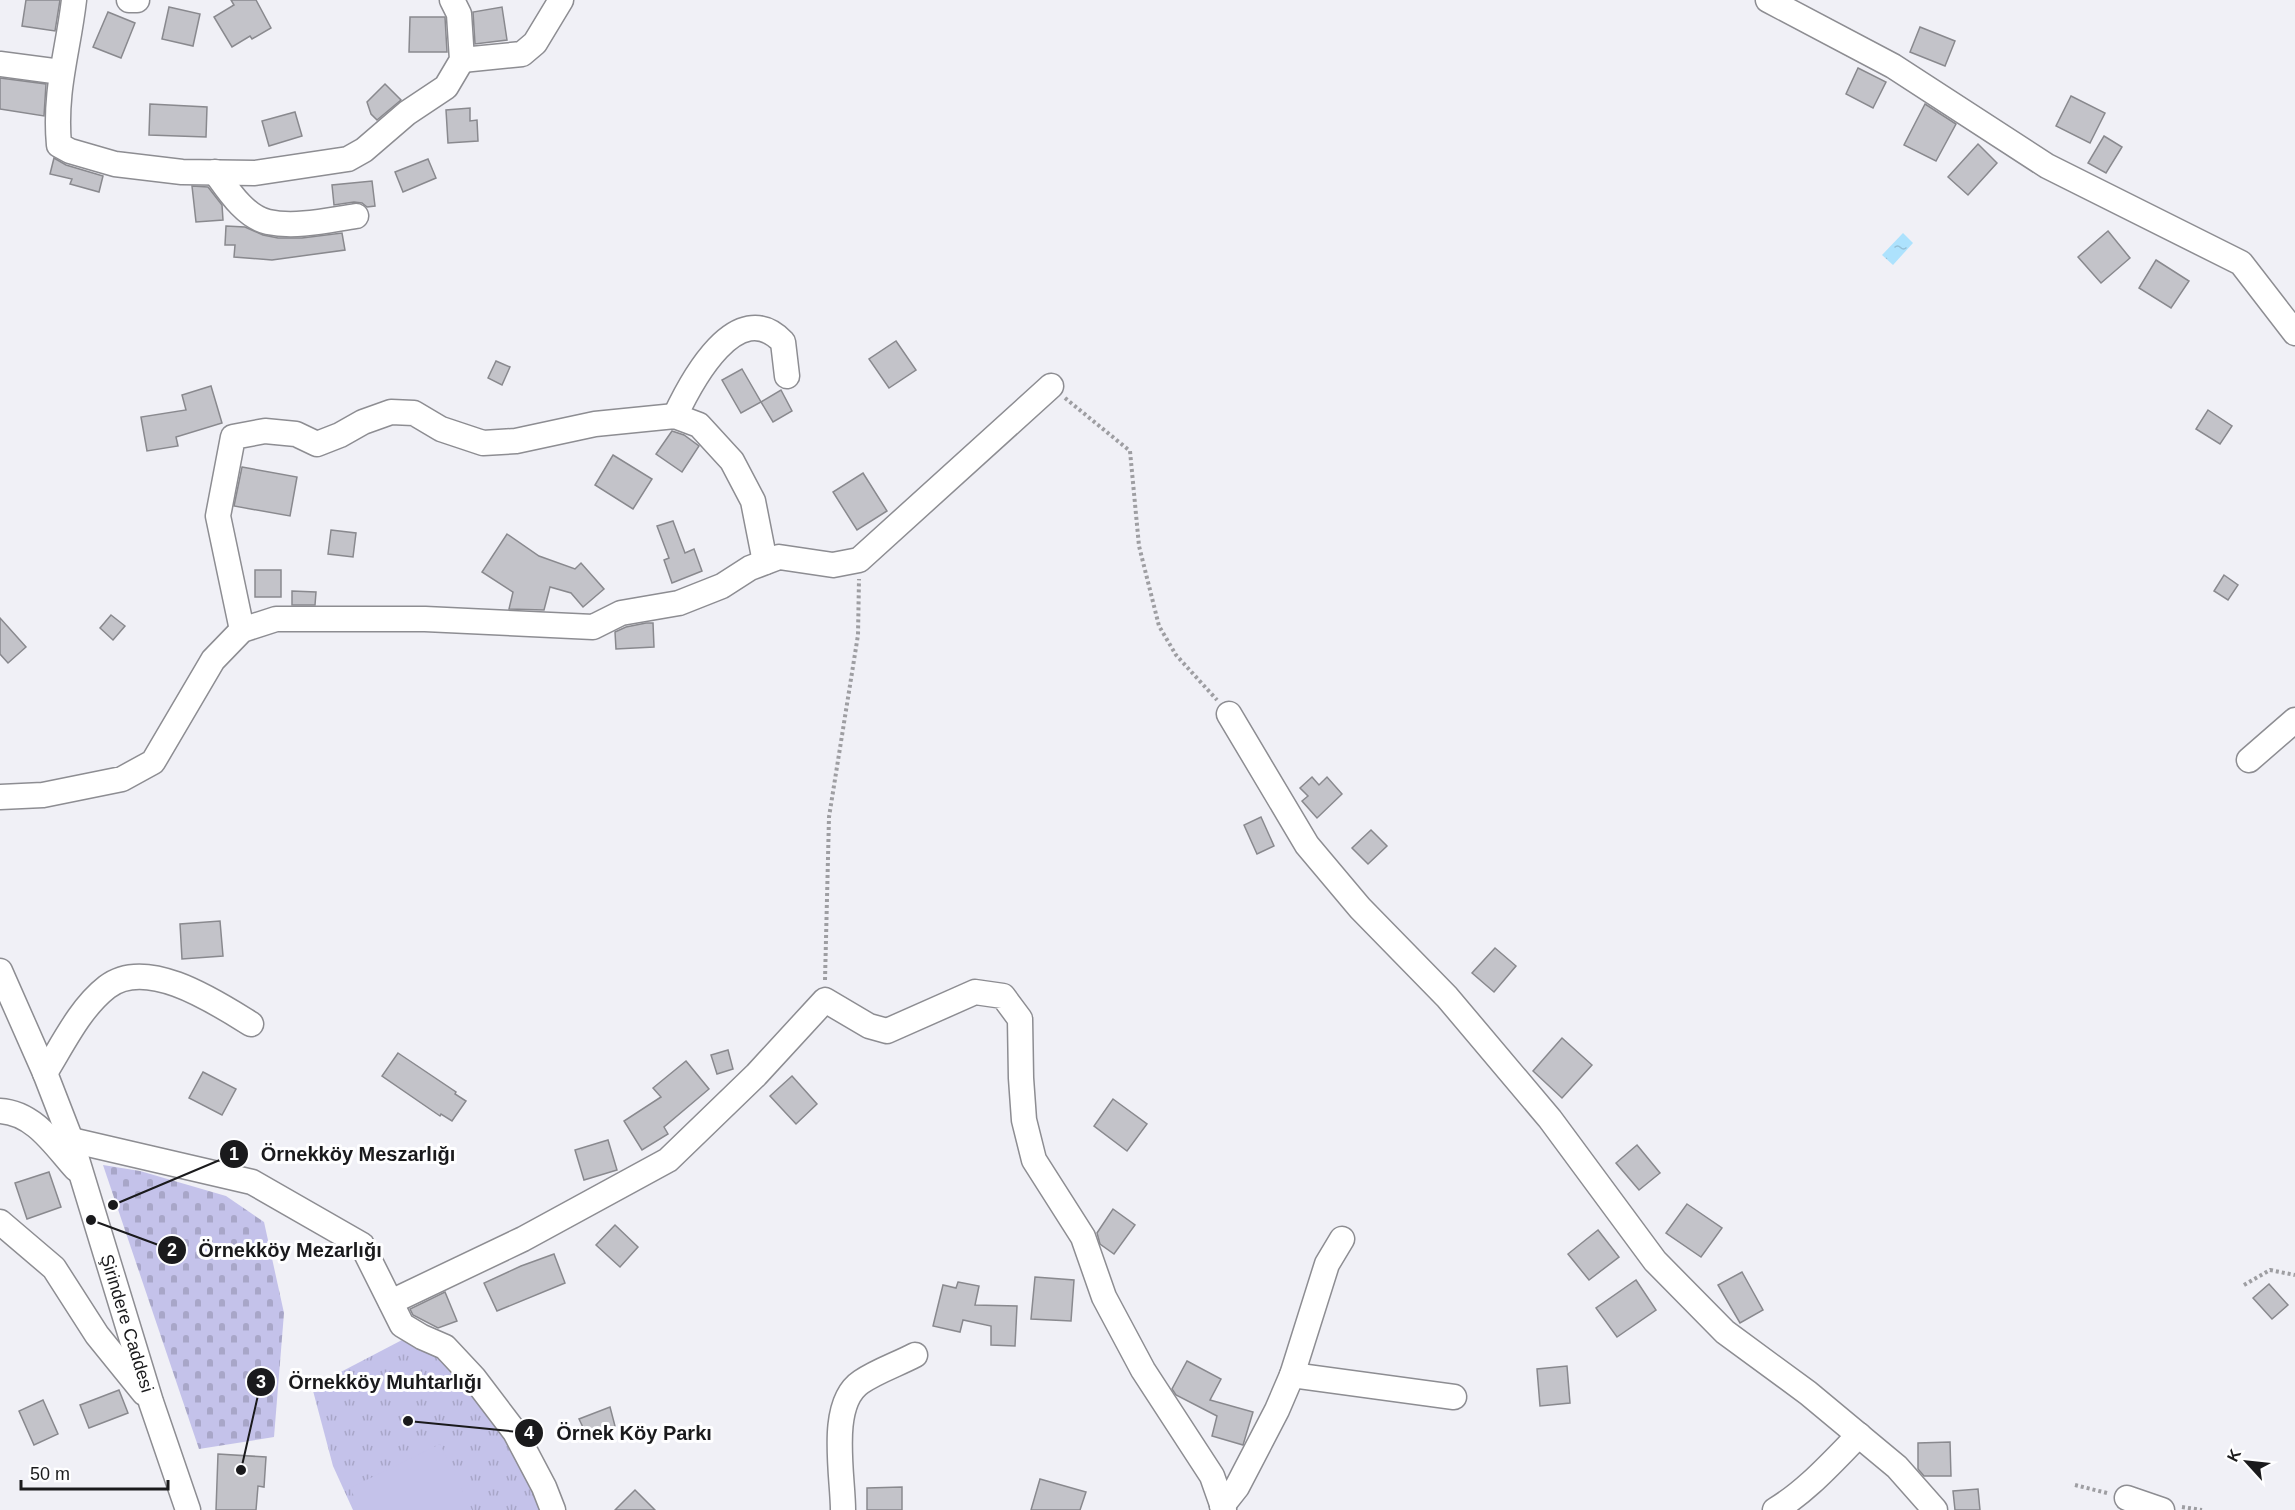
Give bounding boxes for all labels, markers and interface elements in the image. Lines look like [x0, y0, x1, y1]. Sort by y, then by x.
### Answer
callout: Örnekköy Meszarlığı [219, 1135, 468, 1173]
text: Örnekköy Meszarlığı [261, 1143, 455, 1165]
text: 1 [229, 1144, 239, 1164]
callout: Örnekköy Mezarlığı [157, 1231, 394, 1269]
text: Örnekköy Mezarlığı [198, 1239, 382, 1261]
text: 2 [167, 1240, 177, 1260]
street label: Şirindere Caddesi [96, 1252, 157, 1395]
callout: Örnekköy Muhtarlığı [246, 1363, 494, 1401]
text: Örnekköy Muhtarlığı [288, 1371, 482, 1393]
text: 3 [256, 1372, 266, 1392]
callout: Örnek Köy Parkı [514, 1414, 724, 1452]
text: Örnek Köy Parkı [556, 1422, 712, 1444]
text: 4 [524, 1423, 534, 1443]
north arrow [2217, 1432, 2277, 1492]
text: K [2224, 1446, 2244, 1464]
scale bar [21, 1453, 168, 1491]
text: 50 m [30, 1464, 70, 1484]

